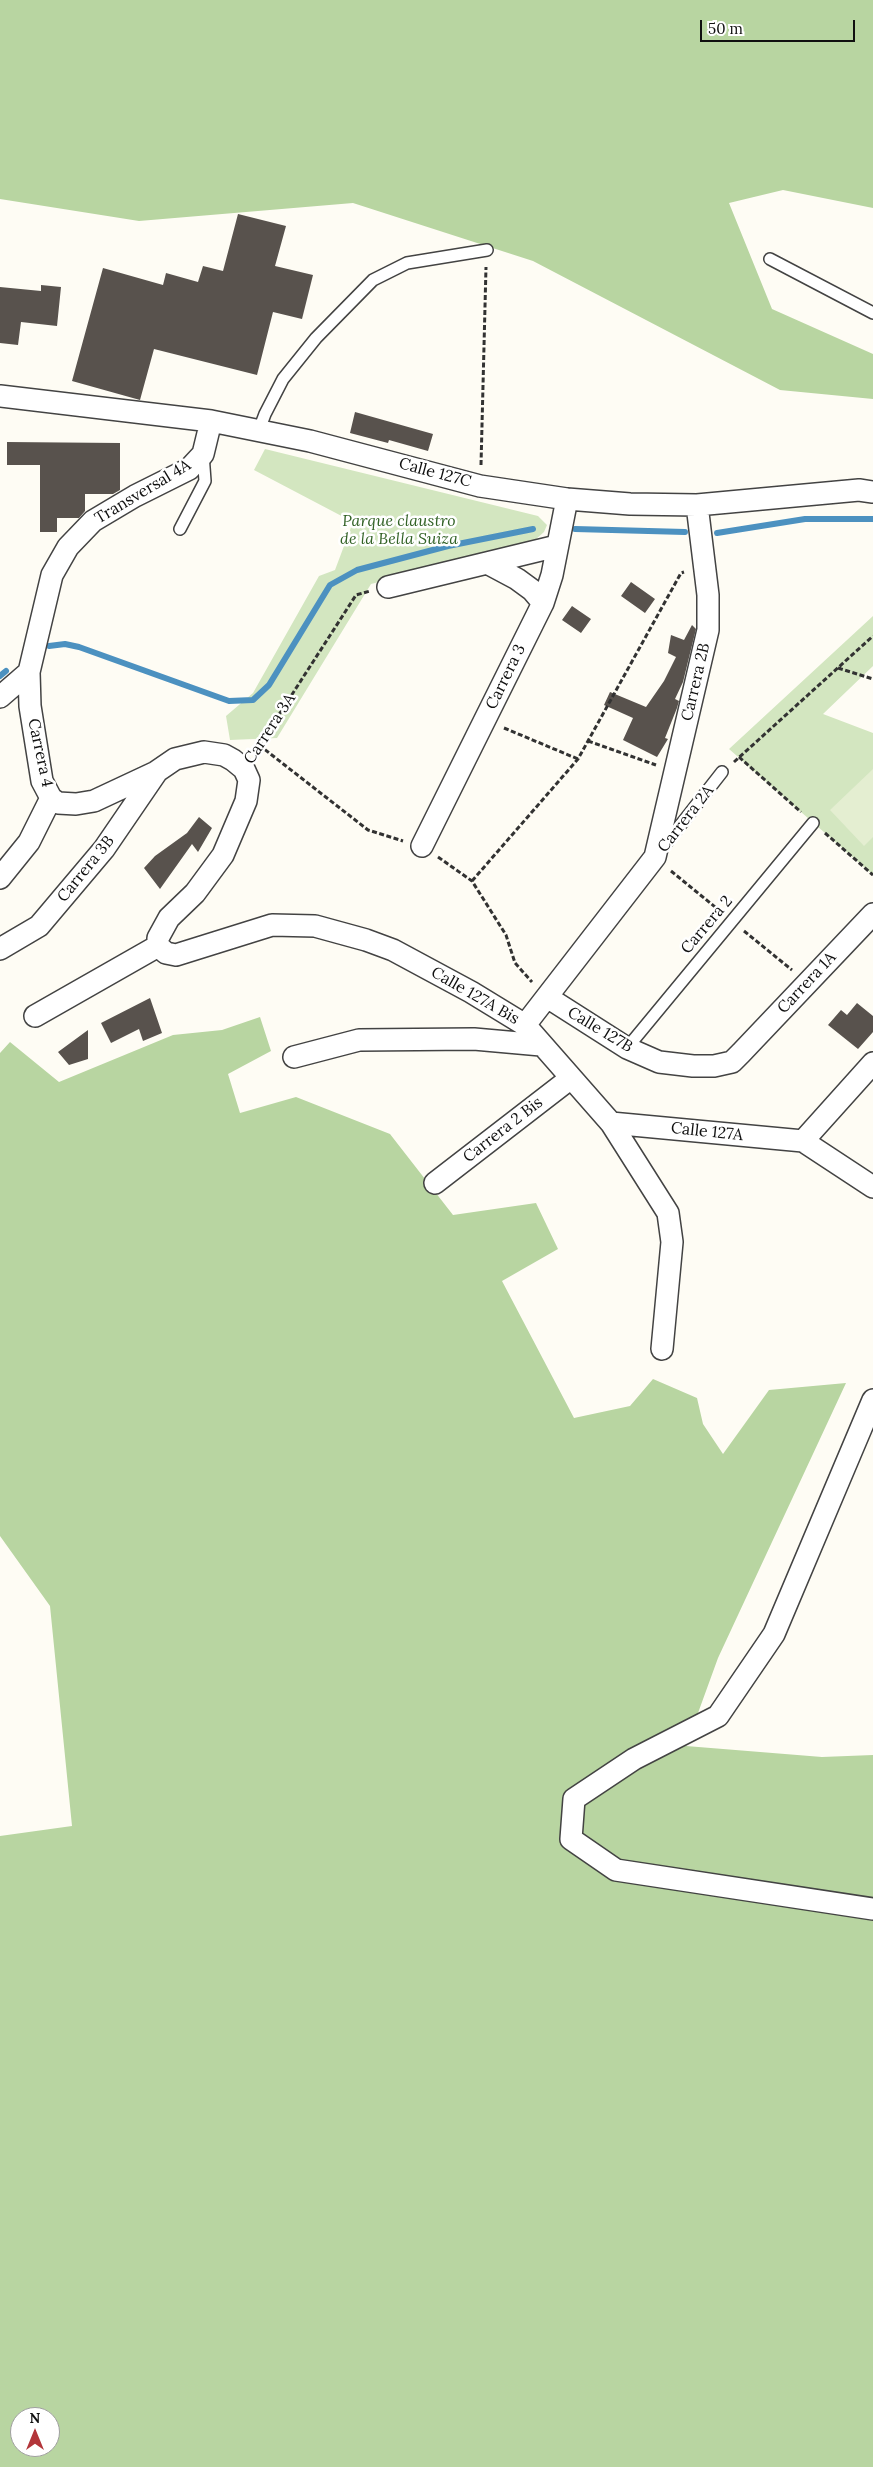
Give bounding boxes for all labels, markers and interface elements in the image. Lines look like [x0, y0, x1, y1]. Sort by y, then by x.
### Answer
scale bar [703, 10, 858, 42]
text: 50 m [708, 19, 743, 38]
street label: Calle 127C [397, 454, 473, 492]
street label: Transversal 4A [91, 456, 195, 528]
park label: Parque claustro de la Bella Suiza [340, 511, 458, 549]
street label: Carrera 3 [482, 641, 530, 713]
street label: Carrera 2B [678, 641, 714, 723]
street label: Carrera 3A [240, 690, 300, 768]
street label: Carrera 4 [23, 717, 57, 789]
street label: Carrera 2A [654, 782, 718, 856]
street label: Carrera 3B [53, 832, 119, 906]
street label: Carrera 2 [677, 892, 737, 958]
street label: Carrera 1A [774, 948, 840, 1018]
street label: Calle 127A Bis [428, 963, 522, 1029]
street label: Calle 127B [564, 1003, 636, 1057]
street label: Carrera 2 Bis [459, 1093, 547, 1167]
street label: Calle 127A [670, 1119, 744, 1145]
north arrow [10, 2407, 60, 2457]
text: N [30, 2409, 40, 2427]

